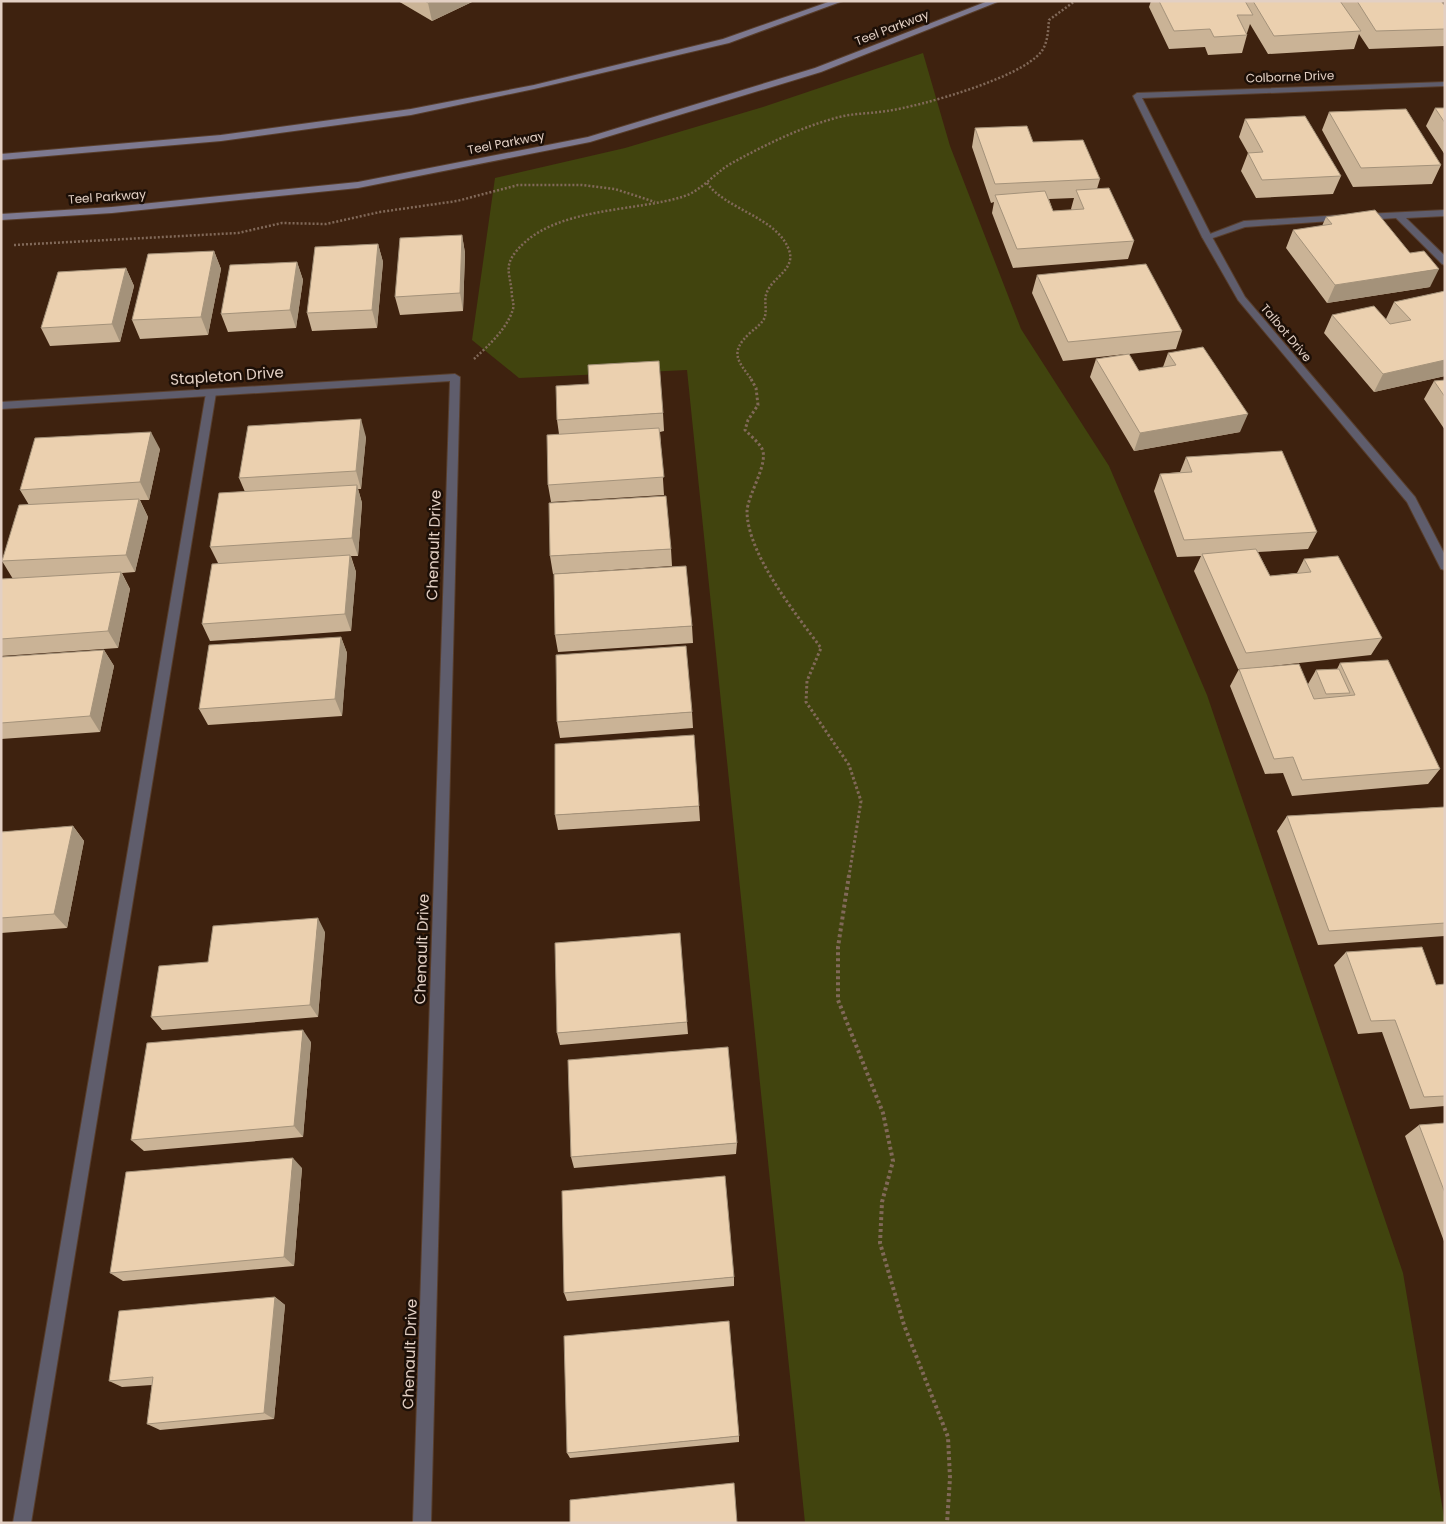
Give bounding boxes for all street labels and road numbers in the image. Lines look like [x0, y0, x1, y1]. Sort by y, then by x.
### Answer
street label: Teel Parkway [852, 6, 931, 49]
street label: Colborne Drive [1245, 66, 1335, 87]
street label: Teel Parkway [466, 127, 546, 158]
street label: Teel Parkway [67, 185, 147, 208]
street label: Talbot Drive [1257, 300, 1316, 365]
street label: Stapleton Drive [169, 361, 284, 390]
street label: Chenault Drive [421, 489, 446, 601]
street label: Chenault Drive [409, 893, 434, 1005]
street label: Chenault Drive [397, 1298, 422, 1410]

